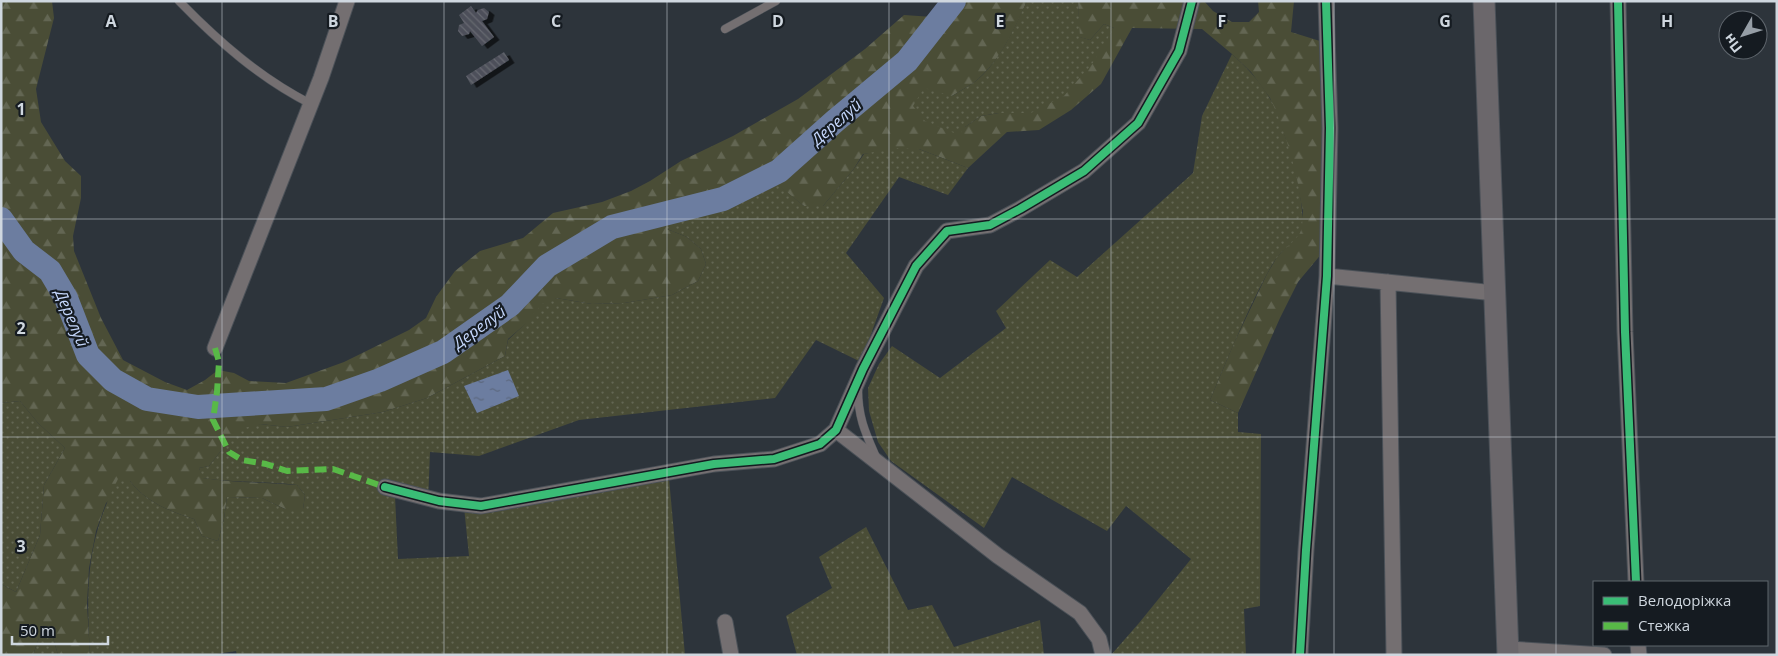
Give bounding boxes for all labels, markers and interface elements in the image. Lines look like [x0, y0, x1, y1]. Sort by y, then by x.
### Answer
text: A [105, 10, 117, 32]
text: B [328, 10, 338, 32]
text: C [551, 10, 561, 32]
text: D [772, 10, 784, 32]
text: E [996, 10, 1005, 32]
text: F [1218, 10, 1226, 32]
text: G [1439, 10, 1451, 32]
text: H [1661, 10, 1673, 32]
north arrow [1718, 10, 1768, 60]
text: Пн [1719, 30, 1746, 57]
water label: Дерелуй [804, 94, 866, 151]
text: 1 [16, 98, 26, 120]
water label: Дерелуй [49, 284, 94, 350]
water label: Дерелуй [446, 300, 510, 355]
text: 2 [16, 317, 26, 339]
text: 3 [16, 535, 26, 557]
legend [1593, 581, 1768, 646]
text: Велодоріжка [1638, 590, 1731, 610]
scale bar [12, 614, 109, 646]
text: Стежка [1638, 615, 1690, 635]
text: 50 m [20, 620, 55, 640]

